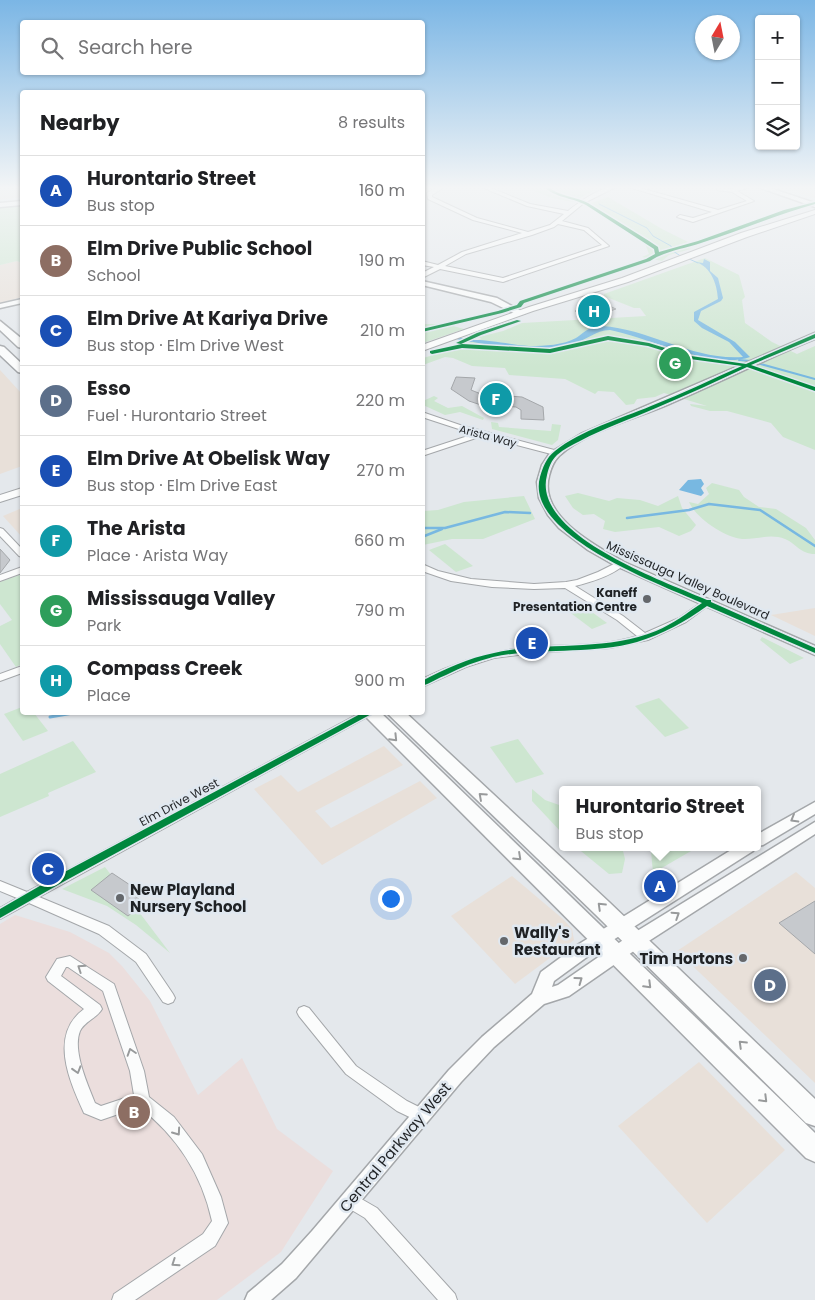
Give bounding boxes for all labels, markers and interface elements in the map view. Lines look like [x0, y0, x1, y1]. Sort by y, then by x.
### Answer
north arrow [695, 15, 740, 60]
map controls [755, 15, 800, 150]
button: + [755, 15, 800, 60]
search box [20, 20, 425, 75]
icon: search [38, 34, 66, 62]
text: Search here [78, 34, 192, 61]
button: − [755, 60, 800, 105]
button: layers [755, 105, 800, 150]
text: Nearby [40, 108, 120, 137]
text: 8 results [338, 111, 405, 134]
text: Hurontario Street [87, 165, 256, 192]
text: A [50, 179, 62, 202]
text: 160 m [359, 179, 405, 202]
text: Bus stop [87, 194, 155, 217]
text: Elm Drive Public School [87, 235, 312, 262]
text: B [51, 249, 61, 272]
text: 190 m [359, 249, 405, 272]
text: School [87, 264, 141, 287]
pin: H [578, 292, 610, 330]
text: Elm Drive At Kariya Drive [87, 305, 328, 332]
text: C [50, 319, 62, 342]
text: 210 m [360, 319, 405, 342]
text: Bus stop · Elm Drive West [87, 334, 284, 357]
pin: G [659, 344, 691, 382]
text: Esso [87, 375, 131, 402]
pin: F [480, 380, 512, 418]
text: D [50, 389, 62, 412]
text: 220 m [356, 389, 405, 412]
text: Fuel · Hurontario Street [87, 404, 267, 427]
street label: Arista Way [458, 421, 519, 452]
text: Elm Drive At Obelisk Way [87, 445, 330, 472]
text: E [52, 459, 60, 482]
text: 270 m [356, 459, 405, 482]
text: Bus stop · Elm Drive East [87, 474, 277, 497]
text: The Arista [87, 515, 186, 542]
text: F [52, 529, 60, 552]
text: 660 m [354, 529, 405, 552]
street label: Mississauga Valley Boulevard [604, 536, 772, 624]
text: Place · Arista Way [87, 544, 228, 567]
place label: Kaneff Presentation Centre [513, 584, 638, 615]
text: Mississauga Valley [87, 585, 275, 612]
marker: Kaneff Presentation Centre [641, 593, 653, 605]
text: G [50, 599, 62, 622]
text: 790 m [355, 599, 405, 622]
text: Park [87, 614, 121, 637]
pin: E [516, 624, 548, 662]
text: Compass Creek [87, 655, 243, 682]
text: H [50, 669, 62, 692]
text: 900 m [354, 669, 405, 692]
text: Place [87, 684, 131, 707]
one-way arrow [389, 732, 398, 741]
street label: Elm Drive West [136, 774, 222, 830]
popup [559, 786, 761, 851]
one-way arrow [478, 792, 487, 801]
text: Hurontario Street [576, 793, 744, 820]
one-way arrow [790, 813, 799, 823]
text: Bus stop [576, 822, 643, 845]
pin: C [32, 850, 64, 888]
one-way arrow [513, 851, 522, 860]
pin: A [644, 867, 676, 905]
place label: New Playland Nursery School [130, 879, 246, 917]
your location [378, 886, 404, 912]
marker: New Playland Nursery School [114, 892, 126, 904]
one-way arrow [597, 903, 606, 912]
one-way arrow [671, 911, 680, 921]
place label: Wally's Restaurant [514, 922, 601, 960]
marker: Wally's Restaurant [498, 935, 510, 947]
place label: Tim Hortons [640, 948, 733, 969]
marker: Tim Hortons [737, 952, 749, 964]
one-way arrow [78, 965, 87, 974]
pin: D [754, 966, 786, 1004]
one-way arrow [573, 977, 582, 985]
one-way arrow [642, 979, 651, 988]
one-way arrow [739, 1041, 748, 1050]
one-way arrow [127, 1048, 137, 1057]
one-way arrow [72, 1065, 82, 1073]
street label: Central Parkway West [334, 1078, 456, 1216]
pin: B [118, 1093, 150, 1131]
one-way arrow [758, 1093, 767, 1102]
one-way arrow [171, 1127, 180, 1136]
one-way arrow [172, 1257, 181, 1266]

